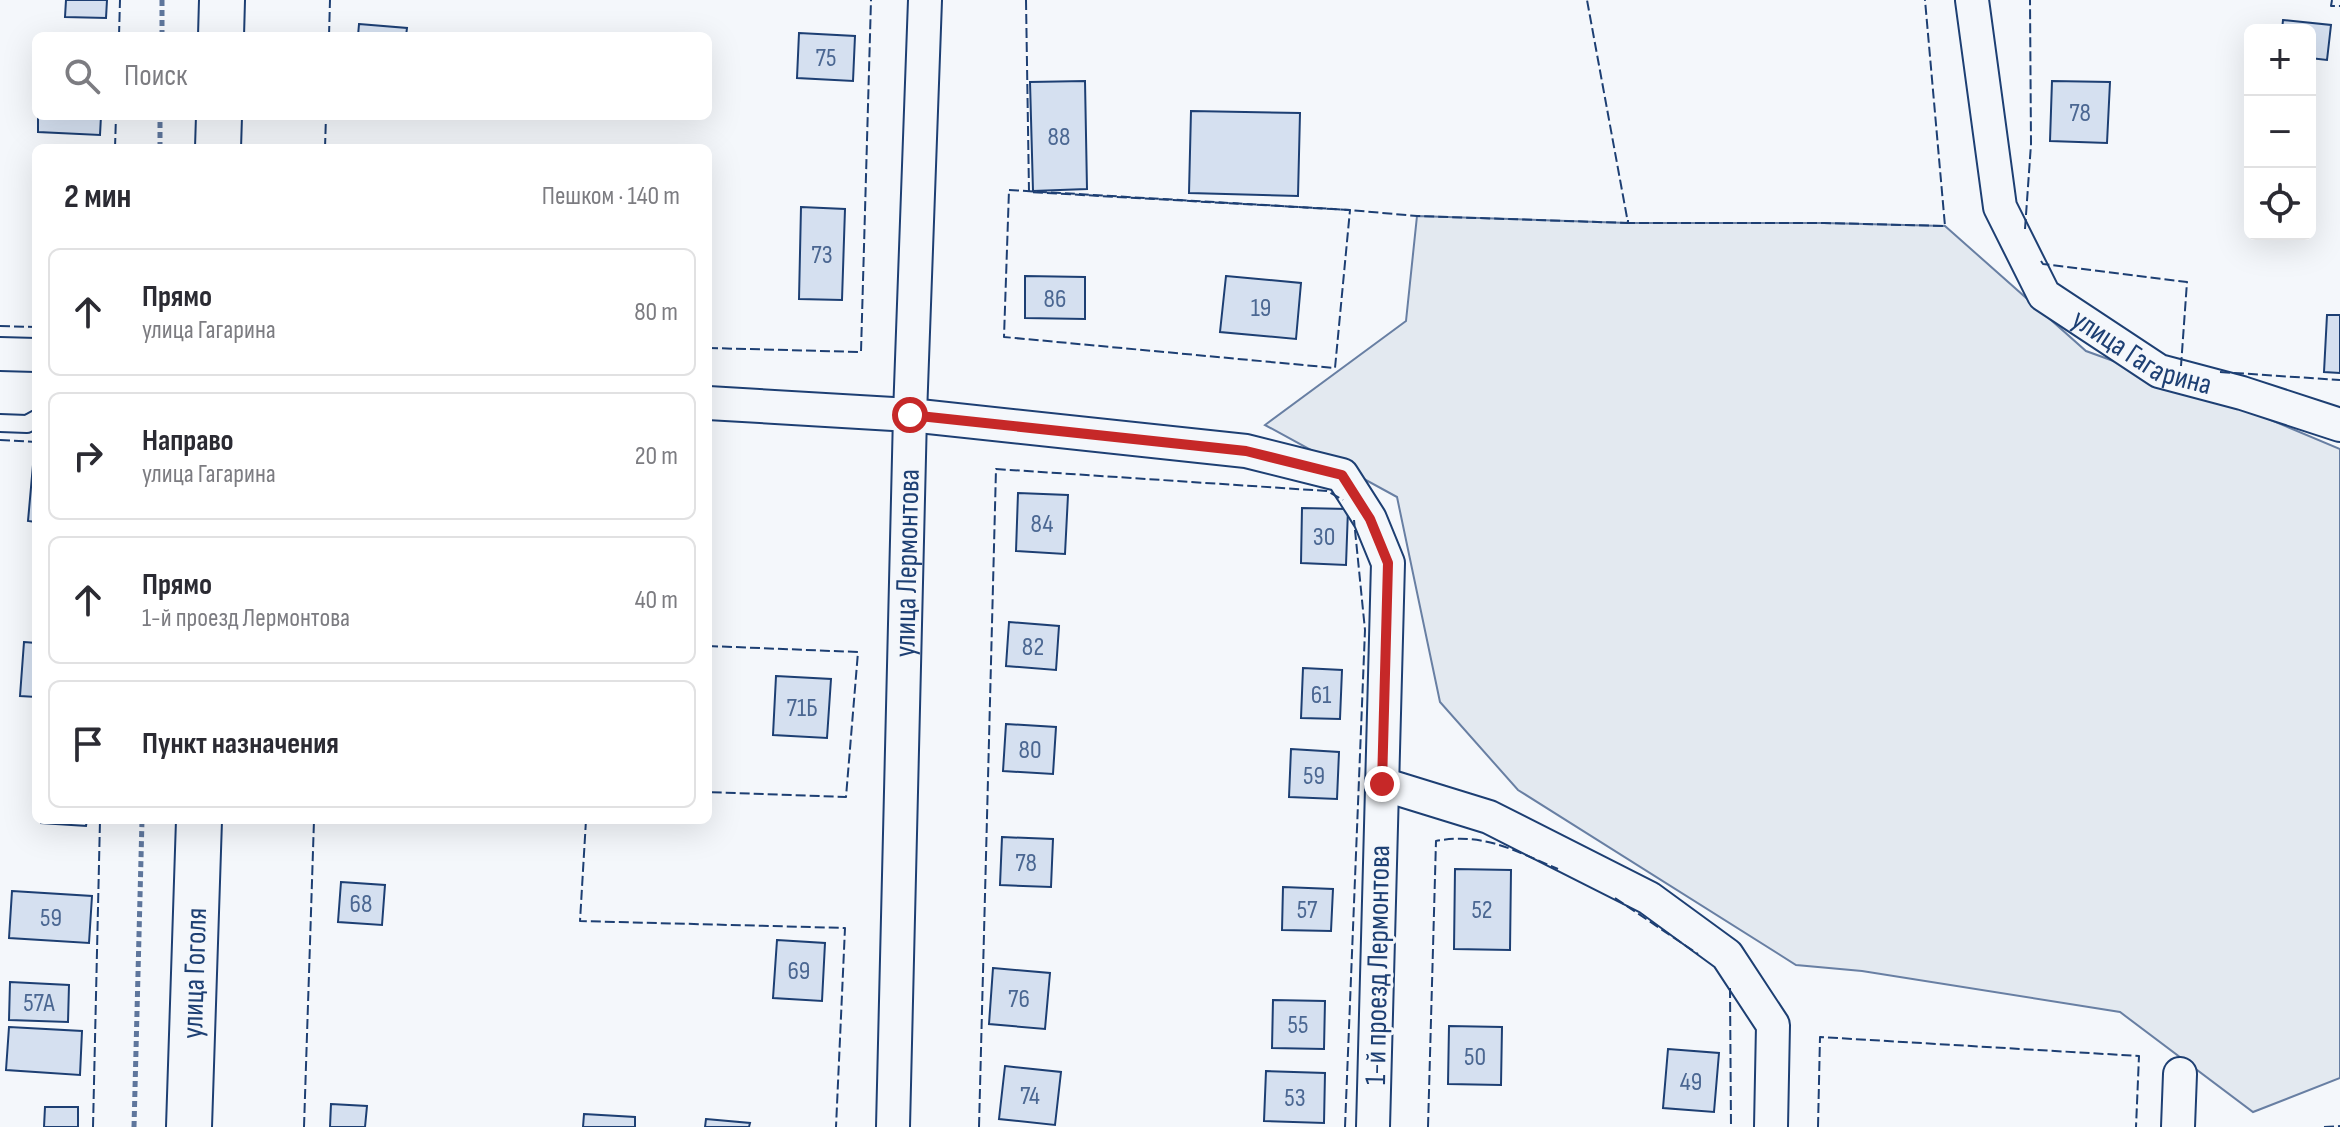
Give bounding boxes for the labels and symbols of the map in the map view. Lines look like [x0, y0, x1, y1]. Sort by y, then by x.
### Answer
house number: 75 [816, 43, 836, 74]
house number: 78 [2069, 98, 2091, 129]
house number: 88 [1048, 122, 1070, 153]
house number: 73 [811, 240, 833, 271]
house number: 86 [1044, 284, 1066, 315]
house number: 19 [1251, 293, 1271, 324]
street label: улица Гагарина [2065, 301, 2216, 403]
route start [892, 397, 928, 433]
street label: улица Лермонтова [887, 469, 928, 658]
house number: 84 [1031, 509, 1054, 540]
house number: 30 [1313, 522, 1335, 553]
house number: 82 [1022, 632, 1044, 663]
house number: 61 [1311, 680, 1331, 711]
house number: 71Б [786, 693, 818, 724]
house number: 80 [1019, 735, 1041, 766]
house number: 59 [1303, 761, 1325, 792]
route end [1364, 766, 1400, 802]
street label: 1-й проезд Лермонтова [1358, 845, 1398, 1085]
house number: 78 [1015, 848, 1037, 879]
house number: 68 [350, 889, 372, 920]
house number: 57 [1297, 895, 1318, 926]
house number: 52 [1471, 895, 1493, 926]
house number: 59 [40, 903, 62, 934]
street label: улица Гоголя [175, 907, 215, 1039]
house number: 69 [788, 956, 810, 987]
house number: 76 [1008, 984, 1030, 1015]
house number: 57А [23, 988, 56, 1019]
house number: 55 [1288, 1010, 1308, 1041]
house number: 50 [1464, 1042, 1486, 1073]
house number: 49 [1680, 1067, 1702, 1098]
house number: 74 [1020, 1081, 1040, 1112]
house number: 53 [1284, 1083, 1306, 1114]

